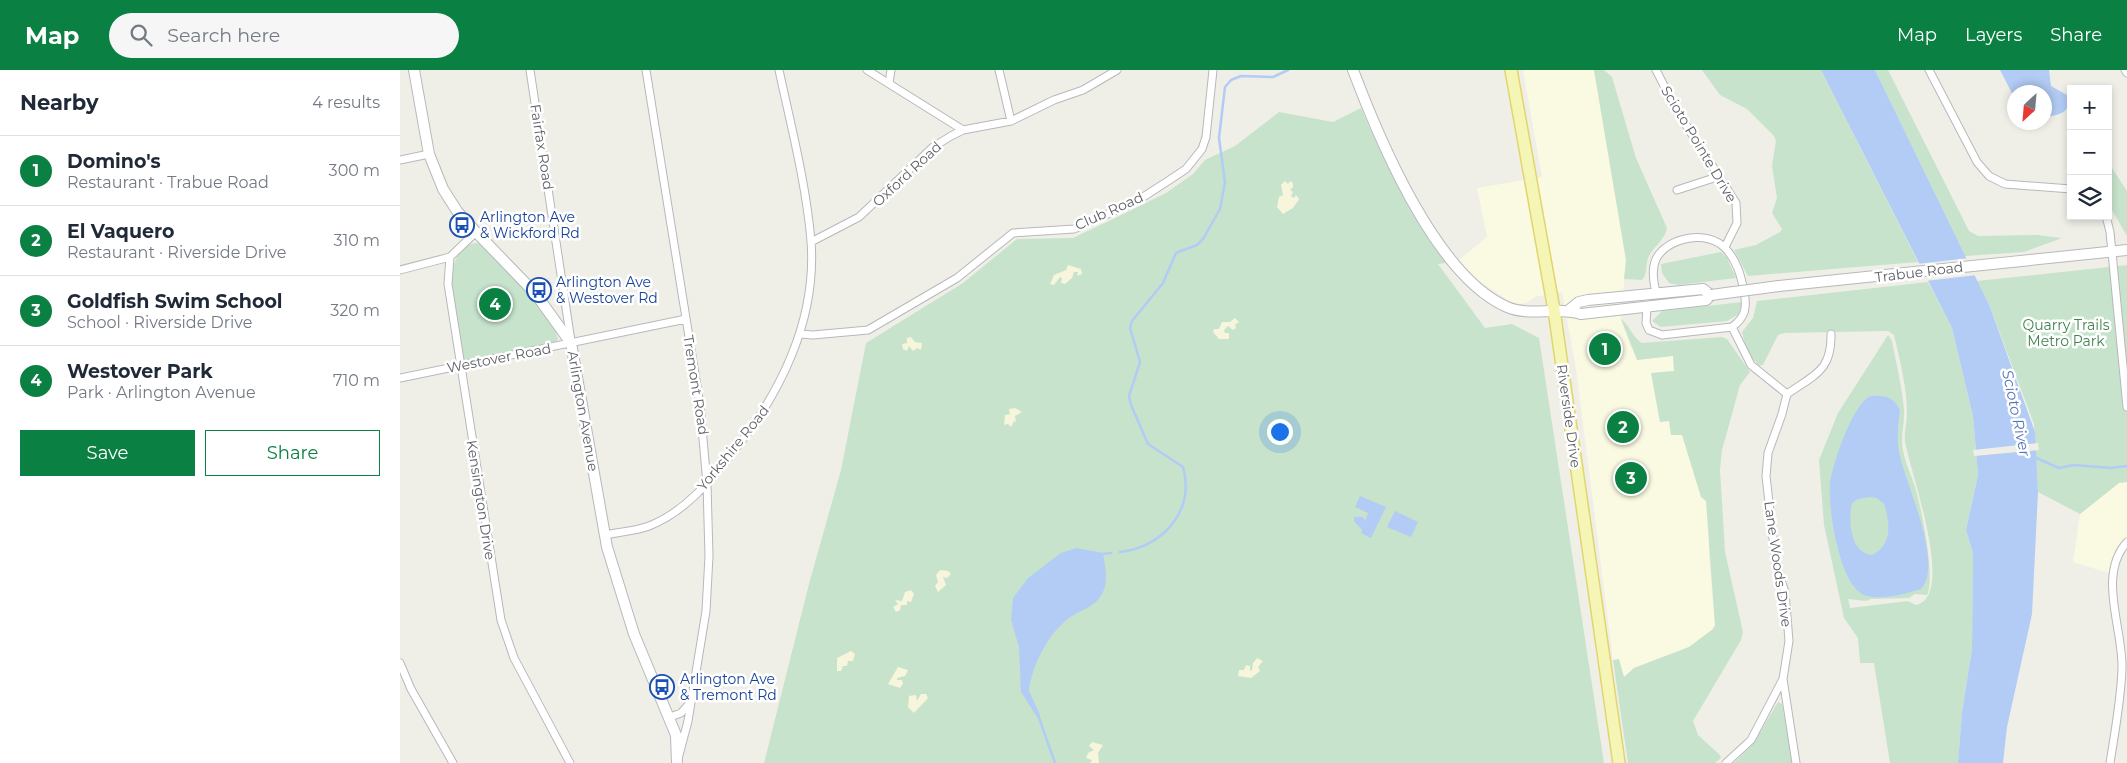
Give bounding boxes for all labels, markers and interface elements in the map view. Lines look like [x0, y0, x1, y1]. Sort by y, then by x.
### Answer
search box [109, 13, 459, 58]
text: Map [25, 21, 79, 50]
icon: search [127, 21, 155, 49]
text: Search here [167, 24, 280, 47]
text: Map [1897, 24, 1937, 46]
text: Layers [1965, 24, 2022, 46]
text: Share [2050, 24, 2102, 46]
street label: Scioto Pointe Drive [1657, 82, 1741, 206]
north arrow [2007, 85, 2052, 130]
map controls [2067, 85, 2112, 220]
button: + [2067, 85, 2112, 130]
text: Nearby [20, 90, 99, 115]
text: 4 results [312, 93, 380, 112]
street label: Fairfax Road [526, 103, 558, 191]
button: − [2067, 130, 2112, 175]
street label: Oxford Road [869, 138, 945, 210]
text: Domino's [67, 150, 161, 173]
text: 1 [33, 161, 39, 180]
text: 300 m [329, 161, 380, 180]
text: Restaurant · Trabue Road [67, 173, 269, 192]
button: layers [2067, 175, 2112, 220]
street label: Club Road [1072, 188, 1146, 234]
place label: Arlington Ave & Wickford Rd [480, 208, 580, 242]
bus stop icon: Arlington Ave & Wickford Rd [449, 212, 475, 238]
text: El Vaquero [67, 220, 174, 243]
text: 2 [31, 231, 41, 250]
text: 310 m [333, 231, 380, 250]
text: Restaurant · Riverside Drive [67, 243, 286, 262]
street label: Trabue Road [1874, 258, 1964, 286]
place label: Arlington Ave & Westover Rd [556, 273, 658, 307]
bus stop icon: Arlington Ave & Westover Rd [526, 277, 552, 303]
pin: 4 [479, 285, 511, 323]
text: Goldfish Swim School [67, 290, 283, 313]
text: 3 [31, 301, 41, 320]
text: 320 m [330, 301, 380, 320]
text: School · Riverside Drive [67, 313, 252, 332]
park label: Quarry Trails Metro Park [2022, 316, 2110, 350]
pin: 1 [1589, 330, 1621, 368]
street label: Tremont Road [679, 334, 713, 436]
street label: Westover Road [445, 339, 553, 377]
street label: Arlington Avenue [564, 349, 602, 473]
text: Westover Park [67, 360, 213, 383]
street label: Riverside Drive [1553, 363, 1585, 469]
water label: Scioto River [1998, 368, 2035, 459]
text: 4 [30, 371, 42, 390]
text: 710 m [333, 371, 380, 390]
text: Park · Arlington Avenue [67, 383, 256, 402]
street label: Yorkshire Road [693, 402, 773, 494]
pin: 2 [1607, 408, 1639, 446]
your location [1267, 419, 1293, 445]
button: Save [20, 430, 195, 476]
button: Share [205, 430, 380, 476]
street label: Kensington Drive [463, 439, 499, 561]
pin: 3 [1615, 459, 1647, 497]
street label: Lane Woods Drive [1760, 500, 1796, 628]
place label: Arlington Ave & Tremont Rd [680, 670, 777, 704]
bus stop icon: Arlington Ave & Tremont Rd [649, 674, 675, 700]

